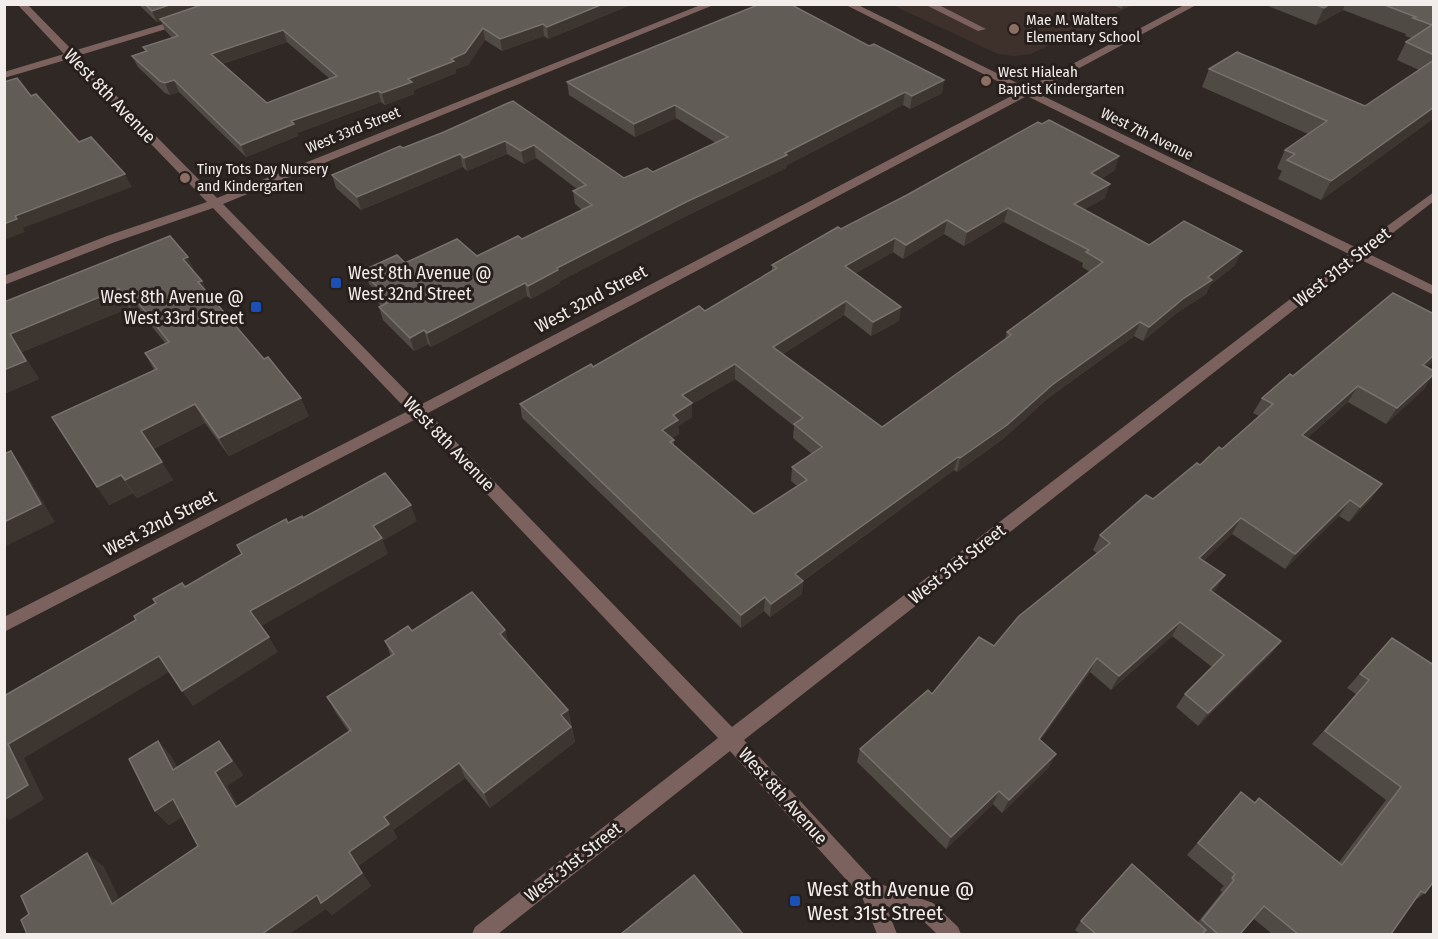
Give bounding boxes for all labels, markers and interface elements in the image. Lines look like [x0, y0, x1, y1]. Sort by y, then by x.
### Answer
place label: Mae M. Walters Elementary School [1026, 11, 1140, 46]
marker: Mae M. Walters Elementary School [1007, 22, 1021, 36]
street label: West 8th Avenue [59, 44, 161, 148]
place label: West Hialeah Baptist Kindergarten [998, 63, 1125, 98]
marker: West Hialeah Baptist Kindergarten [979, 74, 993, 88]
street label: West 33rd Street [303, 103, 403, 157]
street label: West 7th Avenue [1098, 104, 1196, 164]
place label: Tiny Tots Day Nursery and Kindergarten [197, 160, 329, 195]
marker: Tiny Tots Day Nursery and Kindergarten [178, 171, 192, 185]
street label: West 31st Street [1289, 222, 1395, 312]
street label: West 32nd Street [531, 260, 651, 338]
place label: West 8th Avenue @ West 32nd Street [348, 262, 492, 305]
marker: West 8th Avenue @ West 32nd Street [329, 276, 343, 290]
place label: West 8th Avenue @ West 33rd Street [100, 286, 244, 329]
marker: West 8th Avenue @ West 33rd Street [249, 300, 263, 314]
street label: West 8th Avenue [398, 392, 500, 496]
street label: West 32nd Street [100, 485, 220, 561]
street label: West 31st Street [904, 519, 1010, 609]
street label: West 8th Avenue [734, 743, 832, 849]
street label: West 31st Street [520, 817, 626, 907]
place label: West 8th Avenue @ West 31st Street [807, 876, 974, 926]
marker: West 8th Avenue @ West 31st Street [788, 894, 802, 908]

